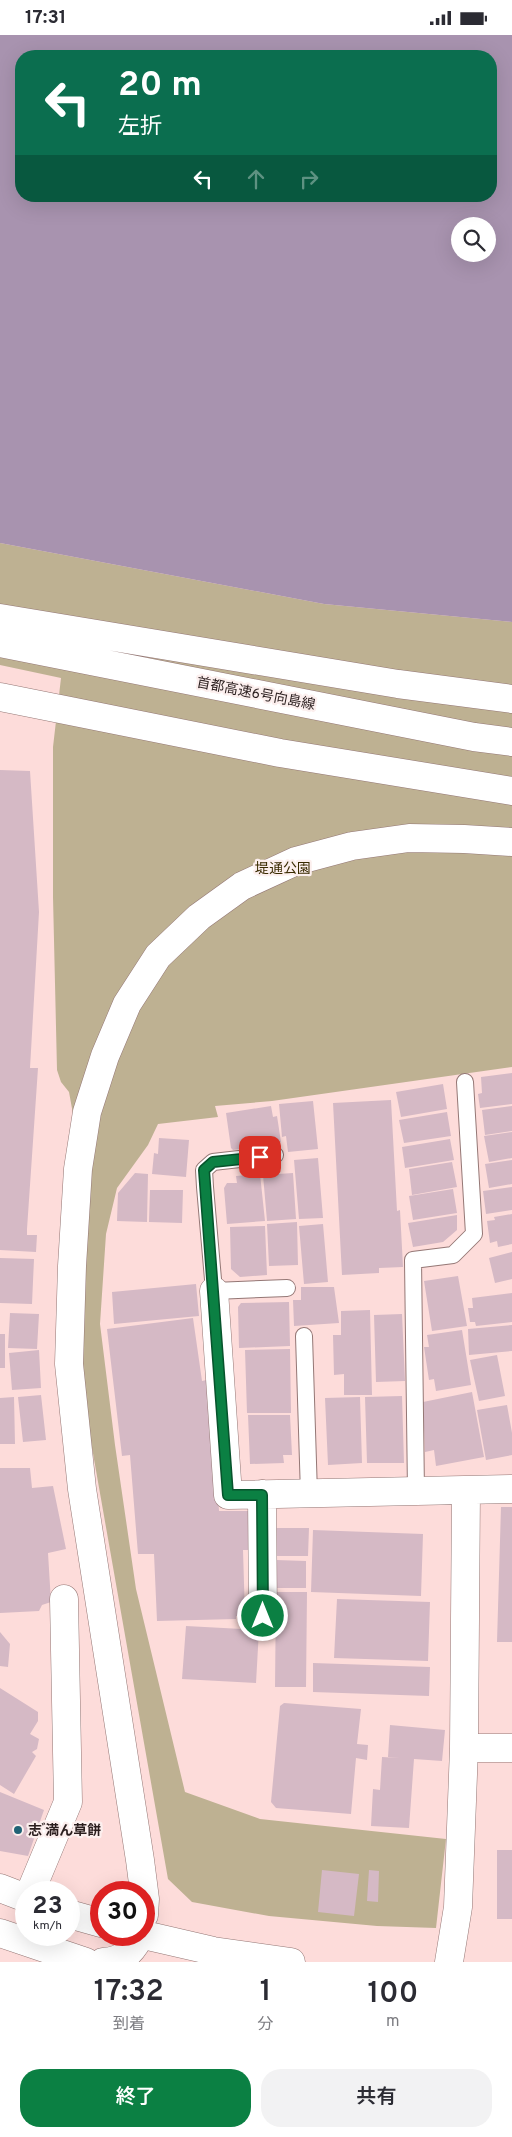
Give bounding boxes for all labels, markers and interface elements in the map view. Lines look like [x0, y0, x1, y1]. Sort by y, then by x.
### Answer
text: 17:31 [25, 6, 66, 30]
text: 20 m [118, 64, 202, 108]
icon: left [35, 70, 100, 135]
text: 左折 [118, 114, 162, 141]
icon: left [189, 165, 217, 193]
icon: ahead [242, 165, 270, 193]
icon: right [295, 165, 323, 193]
map controls [451, 217, 496, 262]
button: search [451, 217, 496, 262]
street label: 首都高速6号向島線 [195, 675, 316, 714]
park label: 堤通公園 [255, 861, 311, 878]
pin [239, 1136, 281, 1178]
icon: arrive [246, 1143, 274, 1171]
position arrow [236, 1589, 288, 1641]
place label: 志 ゙満ん草餅 [28, 1822, 101, 1840]
marker: 志 ゙満ん草餅 [12, 1824, 24, 1836]
speed limit sign: 30 [90, 1881, 155, 1946]
text: 23 [32, 1891, 63, 1923]
text: km/h [33, 1918, 62, 1934]
text: 17:32 [94, 1974, 164, 2011]
text: 1 [260, 1974, 271, 2011]
text: 100 [367, 1976, 418, 2013]
text: m [386, 2012, 400, 2032]
text: 到着 [113, 2015, 145, 2035]
text: 分 [258, 2015, 274, 2035]
button: 終了 [20, 2069, 251, 2127]
button: 共有 [261, 2069, 492, 2127]

